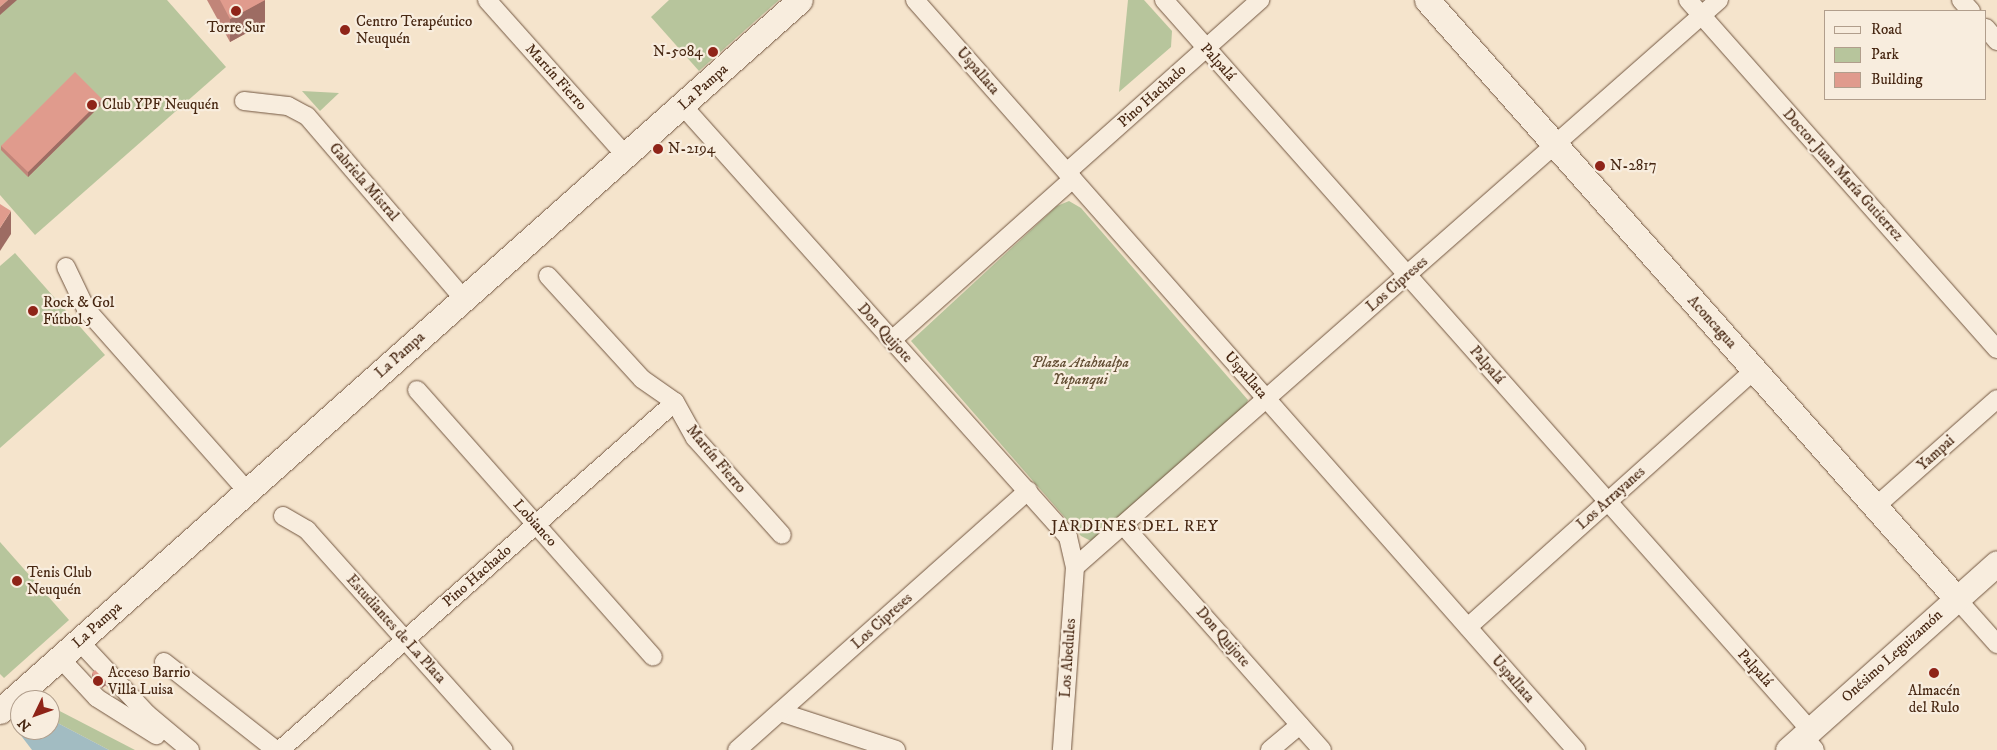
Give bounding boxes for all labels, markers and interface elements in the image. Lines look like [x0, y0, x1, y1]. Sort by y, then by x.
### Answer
marker: Torre Sur [230, 5, 242, 17]
legend [1824, 10, 1987, 100]
place label: Centro Terapéutico Neuquén [356, 12, 472, 47]
place label: Torre Sur [207, 19, 265, 37]
text: Road [1871, 20, 1902, 39]
marker: Centro Terapéutico Neuquén [338, 23, 352, 37]
street label: Palpalá [1196, 39, 1240, 85]
street label: Martín Fierro [522, 40, 590, 114]
place label: N-5084 [653, 43, 703, 61]
street label: Uspallata [953, 44, 1003, 98]
text: Park [1871, 45, 1899, 64]
marker: N-5084 [707, 46, 719, 58]
street label: La Pampa [674, 60, 732, 114]
street label: Pino Hachado [1114, 61, 1190, 131]
text: Building [1871, 70, 1923, 89]
place label: Club YPF Neuquén [102, 96, 219, 114]
marker: Club YPF Neuquén [86, 99, 98, 111]
street label: Doctor Juan María Gutierrez [1779, 105, 1907, 245]
street label: Gabriela Mistral [325, 139, 403, 225]
place label: N-2194 [668, 140, 715, 158]
marker: N-2194 [652, 143, 664, 155]
place label: N-2817 [1610, 157, 1657, 175]
marker: N-2817 [1594, 160, 1606, 172]
street label: Los Cipreses [1363, 252, 1431, 316]
street label: Aconcagua [1684, 292, 1740, 352]
place label: Rock & Gol Fútbol 5 [43, 293, 114, 328]
street label: Don Quijote [854, 300, 916, 366]
marker: Rock & Gol Fútbol 5 [27, 305, 39, 317]
street label: La Pampa [371, 328, 429, 382]
street label: Palpalá [1466, 342, 1508, 388]
street label: Uspallata [1221, 348, 1271, 402]
park label: Plaza Atahualpa Yupanqui [1031, 353, 1129, 388]
street label: Martín Fierro [682, 421, 750, 497]
street label: Yampai [1914, 432, 1958, 474]
street label: Los Arrayanes [1573, 463, 1649, 533]
street label: Lobianco [509, 496, 561, 550]
district label: JARDINES DEL REY [1049, 516, 1221, 536]
street label: Pino Hachado [439, 541, 515, 611]
place label: Tenis Club Neuquén [27, 563, 92, 598]
street label: Estudiantes de La Plata [342, 571, 450, 687]
marker: Tenis Club Neuquén [11, 575, 23, 587]
street label: Los Cipreses [848, 589, 916, 653]
street label: La Pampa [68, 598, 126, 652]
street label: Don Quijote [1192, 603, 1254, 671]
street label: Onésimo Leguizamón [1838, 606, 1946, 706]
street label: Los Abedules [1056, 618, 1080, 698]
street label: Palpalá [1733, 645, 1777, 691]
street label: Uspallata [1488, 652, 1538, 706]
place label: Acceso Barrio Villa Luisa [108, 663, 190, 698]
marker: Almacén del Rulo [1928, 667, 1940, 679]
marker: Acceso Barrio Villa Luisa [92, 675, 104, 687]
place label: Almacén del Rulo [1908, 681, 1960, 716]
north arrow [10, 690, 60, 740]
text: N [14, 714, 35, 735]

